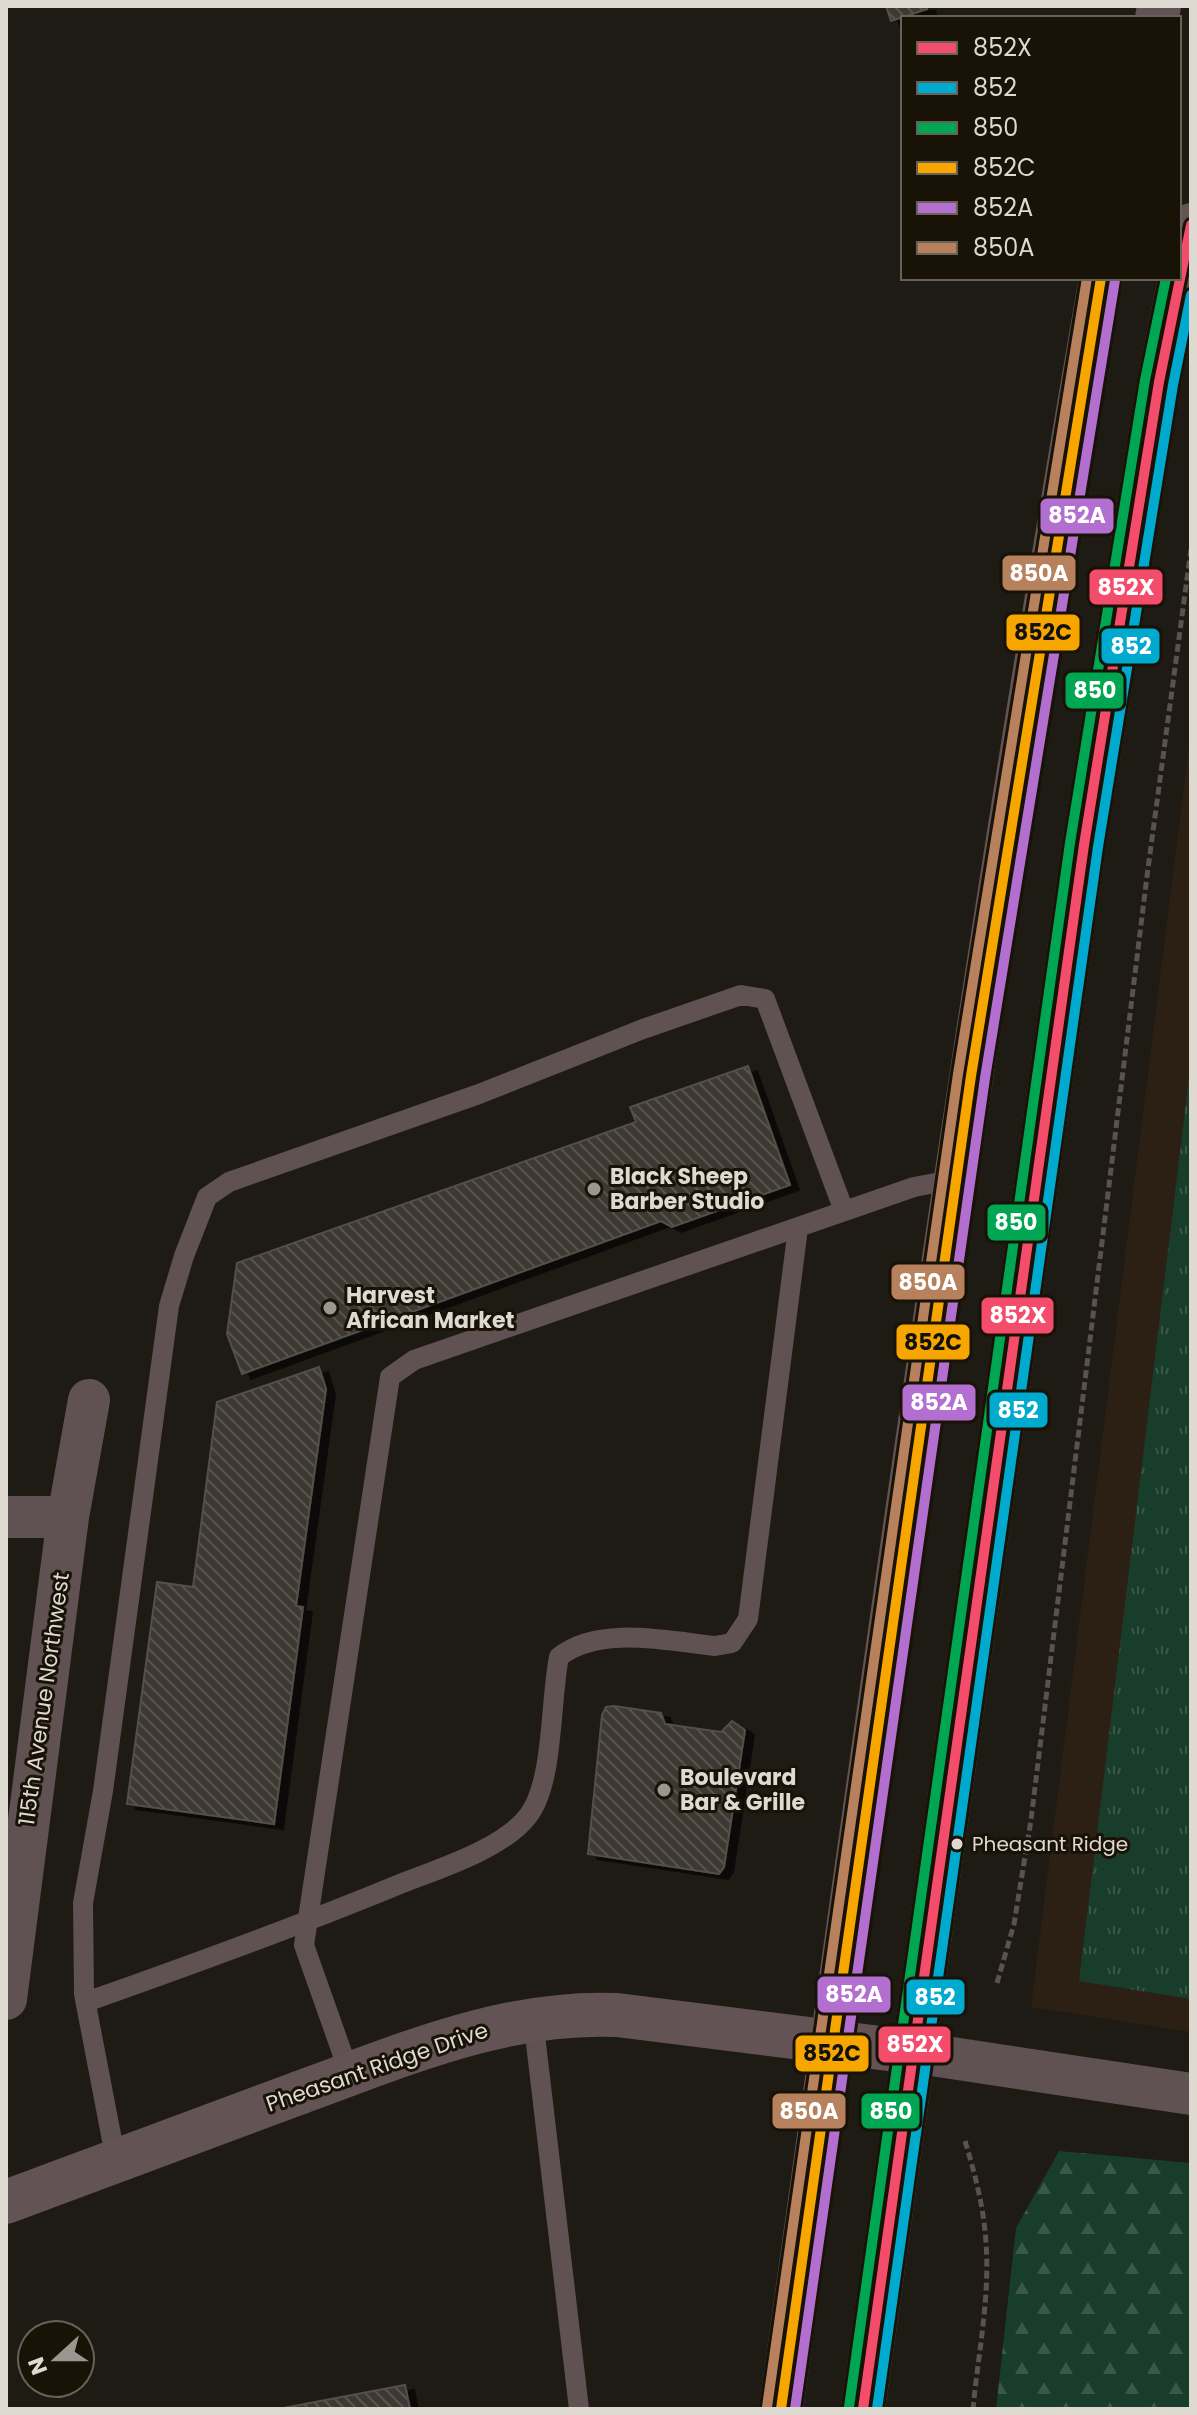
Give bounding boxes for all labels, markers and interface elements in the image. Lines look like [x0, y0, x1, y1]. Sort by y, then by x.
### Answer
legend [901, 16, 1181, 280]
text: 852X [973, 31, 1032, 64]
text: 852 [973, 71, 1017, 104]
text: 850 [973, 111, 1018, 144]
text: 852C [973, 151, 1036, 184]
text: 852A [973, 191, 1033, 224]
text: 850A [973, 231, 1034, 264]
line badge: 852A [1039, 497, 1115, 535]
text: 852A [1048, 500, 1106, 531]
line badge: 850A [1001, 554, 1077, 592]
text: 850A [1009, 558, 1069, 589]
line badge: 852X [1088, 568, 1164, 606]
text: 852X [1098, 572, 1155, 603]
line badge: 852C [1005, 613, 1081, 652]
text: 852C [1014, 617, 1072, 648]
line badge: 852 [1100, 627, 1161, 665]
text: 852 [1110, 631, 1152, 662]
line badge: 850 [1064, 671, 1125, 710]
text: 850 [1074, 675, 1116, 706]
place label: Black Sheep Barber Studio [610, 1161, 764, 1217]
marker: Black Sheep Barber Studio [585, 1180, 603, 1198]
line badge: 850 [986, 1203, 1047, 1242]
text: 850 [995, 1207, 1037, 1238]
line badge: 850A [890, 1263, 966, 1301]
text: 850A [898, 1267, 958, 1298]
place label: Harvest African Market [346, 1280, 514, 1336]
line badge: 852X [980, 1296, 1055, 1335]
marker: Harvest African Market [321, 1299, 339, 1317]
text: 852X [990, 1300, 1047, 1331]
line badge: 852C [895, 1323, 971, 1361]
text: 852C [904, 1327, 962, 1358]
line badge: 852A [901, 1383, 977, 1422]
text: 852A [910, 1387, 968, 1418]
line badge: 852 [988, 1391, 1049, 1429]
text: 852 [997, 1395, 1039, 1426]
street label: 115th Avenue Northwest [11, 1570, 77, 1828]
place label: Boulevard Bar & Grille [680, 1762, 805, 1818]
marker: Boulevard Bar & Grille [655, 1781, 673, 1799]
place label: Pheasant Ridge [972, 1830, 1128, 1858]
marker: Pheasant Ridge [949, 1836, 965, 1852]
line badge: 852A [816, 1975, 892, 2014]
line badge: 852 [905, 1978, 966, 2016]
text: 852A [825, 1979, 883, 2010]
text: 852 [914, 1982, 956, 2013]
street label: Pheasant Ridge Drive [262, 2014, 492, 2120]
line badge: 852X [877, 2025, 952, 2064]
text: 852X [887, 2029, 944, 2060]
line badge: 852C [794, 2034, 870, 2073]
text: 852C [803, 2038, 861, 2069]
line badge: 850A [771, 2092, 847, 2130]
line badge: 850 [860, 2092, 921, 2130]
text: 850A [779, 2096, 839, 2127]
text: 850 [870, 2096, 912, 2127]
north arrow [16, 2319, 96, 2399]
text: N [20, 2353, 55, 2379]

